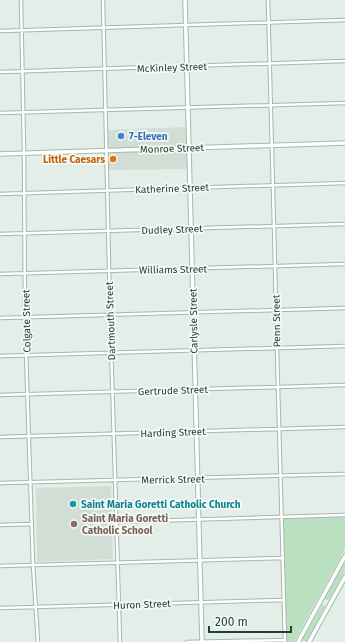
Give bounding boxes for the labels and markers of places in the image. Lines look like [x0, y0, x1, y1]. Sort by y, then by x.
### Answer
marker: 7-Eleven [116, 131, 126, 141]
place label: 7-Eleven [129, 131, 168, 143]
place label: Little Caesars [43, 154, 105, 166]
marker: Little Caesars [108, 154, 118, 164]
marker: Saint Maria Goretti Catholic Church [68, 499, 78, 509]
place label: Saint Maria Goretti Catholic Church [81, 499, 241, 511]
place label: Saint Maria Goretti Catholic School [82, 513, 168, 537]
marker: Saint Maria Goretti Catholic School [69, 519, 79, 529]

